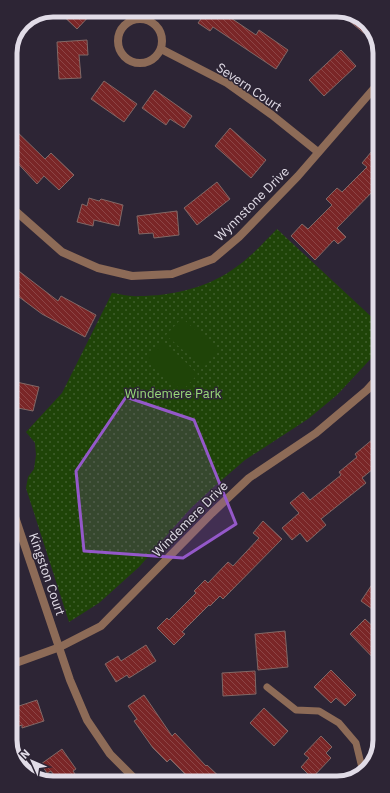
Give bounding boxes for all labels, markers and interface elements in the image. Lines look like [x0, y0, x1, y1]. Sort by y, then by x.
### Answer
street label: Severn Court [213, 59, 285, 115]
street label: Wynnstone Drive [211, 163, 293, 245]
park label: Windemere Park [125, 385, 221, 402]
street label: Windemere Drive [148, 477, 232, 561]
street label: Kingston Court [25, 530, 69, 618]
north arrow [12, 741, 52, 781]
text: N [17, 746, 33, 762]

